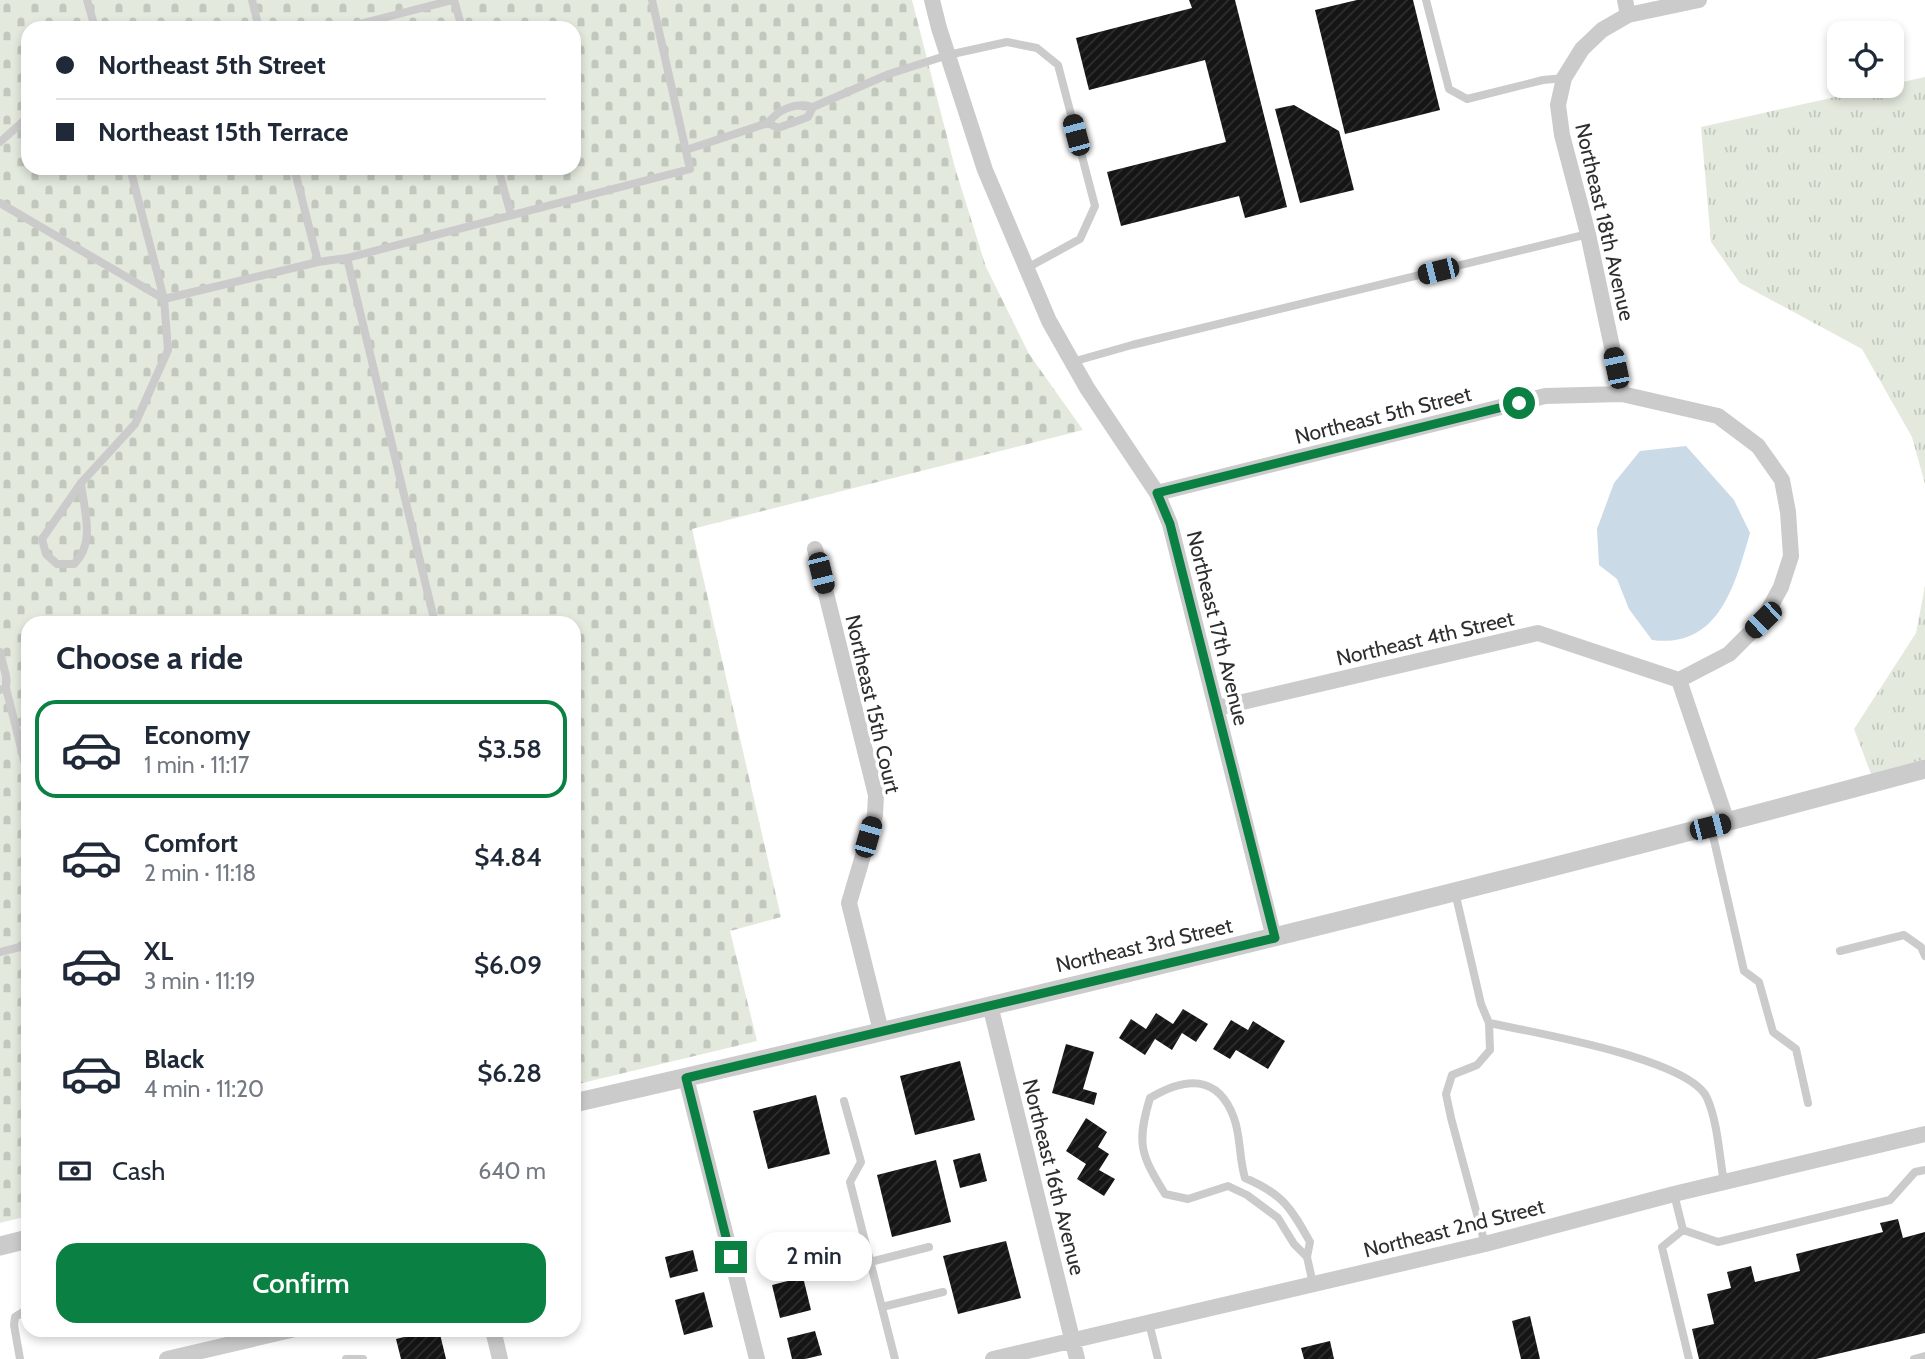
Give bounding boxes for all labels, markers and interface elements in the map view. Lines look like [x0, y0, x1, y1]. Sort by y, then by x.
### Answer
map controls [1827, 21, 1904, 98]
button: locate [1827, 21, 1904, 98]
text: Northeast 5th Street [98, 49, 326, 81]
car [1061, 112, 1092, 158]
text: Northeast 15th Terrace [98, 116, 348, 148]
street label: Northeast 18th Avenue [1570, 121, 1640, 323]
car [1416, 256, 1461, 286]
car [1602, 345, 1631, 391]
street label: Northeast 5th Street [1292, 381, 1474, 449]
route start [1503, 387, 1535, 419]
street label: Northeast 17th Avenue [1182, 528, 1254, 728]
car [806, 550, 837, 596]
car [1741, 598, 1786, 642]
street label: Northeast 4th Street [1334, 605, 1516, 671]
street label: Northeast 15th Court [840, 612, 906, 796]
text: Choose a ride [56, 638, 243, 677]
icon: car [60, 718, 123, 781]
text: Economy [144, 719, 250, 751]
text: $3.58 [477, 733, 542, 765]
text: 1 min · 11:17 [144, 751, 249, 779]
car [1688, 812, 1733, 842]
car [853, 814, 884, 860]
icon: car [60, 826, 123, 889]
text: Comfort [144, 827, 238, 859]
text: $4.84 [474, 841, 542, 873]
text: 2 min · 11:18 [144, 859, 256, 887]
street label: Northeast 3rd Street [1053, 913, 1235, 977]
icon: car [60, 934, 123, 997]
text: XL [144, 935, 173, 967]
text: $6.09 [474, 949, 542, 981]
text: 3 min · 11:19 [144, 967, 256, 995]
icon: car [60, 1042, 123, 1105]
text: Black [144, 1043, 204, 1075]
text: $6.28 [477, 1057, 542, 1089]
text: 4 min · 11:20 [144, 1075, 264, 1103]
street label: Northeast 16th Avenue [1018, 1076, 1091, 1278]
icon: cash [56, 1152, 94, 1190]
text: Cash [112, 1155, 165, 1187]
text: 640 m [478, 1157, 546, 1185]
street label: Northeast 2nd Street [1361, 1193, 1547, 1263]
callout: 2 min [756, 1232, 871, 1282]
route end [715, 1241, 747, 1273]
text: 2 min [786, 1242, 842, 1270]
button: Confirm [56, 1243, 546, 1323]

